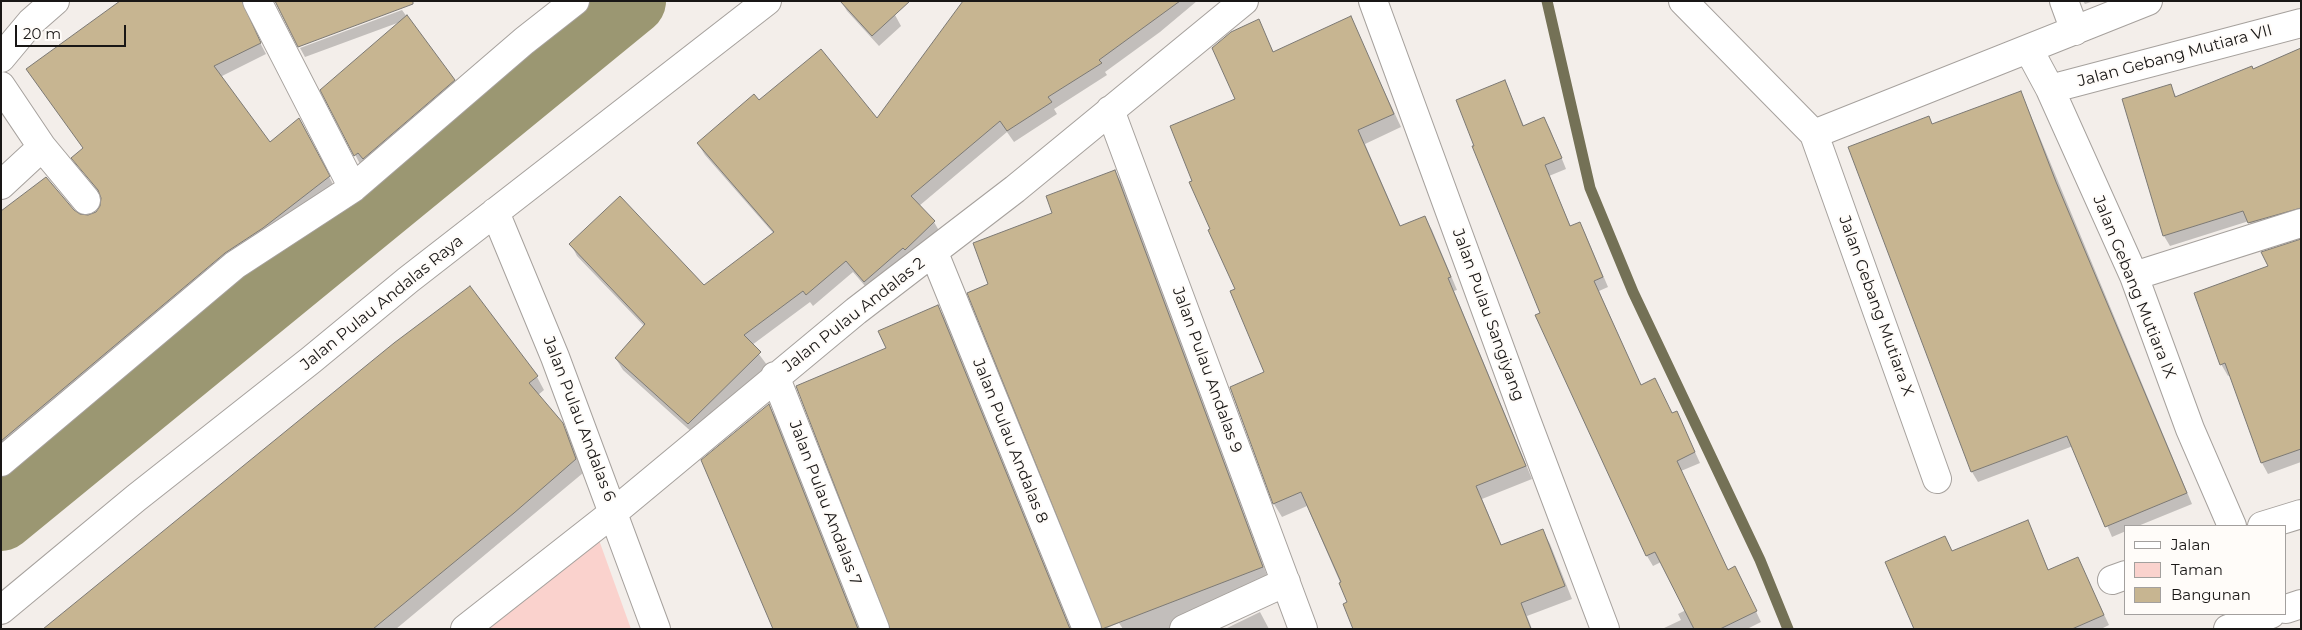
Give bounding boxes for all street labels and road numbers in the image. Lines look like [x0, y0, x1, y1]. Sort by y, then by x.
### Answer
street label: Jalan Gebang Mutiara VII [2076, 21, 2274, 91]
street label: Jalan Gebang Mutiara IX [2089, 193, 2179, 381]
street label: Jalan Gebang Mutiara X [1834, 213, 1918, 399]
street label: Jalan Pulau Sangiyang [1448, 226, 1528, 404]
street label: Jalan Pulau Andalas Raya [297, 231, 467, 375]
street label: Jalan Pulau Andalas 2 [779, 254, 929, 376]
street label: Jalan Pulau Andalas 9 [1168, 284, 1246, 456]
street label: Jalan Pulau Andalas 6 [539, 334, 619, 504]
street label: Jalan Pulau Andalas 8 [968, 356, 1052, 526]
street label: Jalan Pulau Andalas 7 [785, 418, 865, 588]

